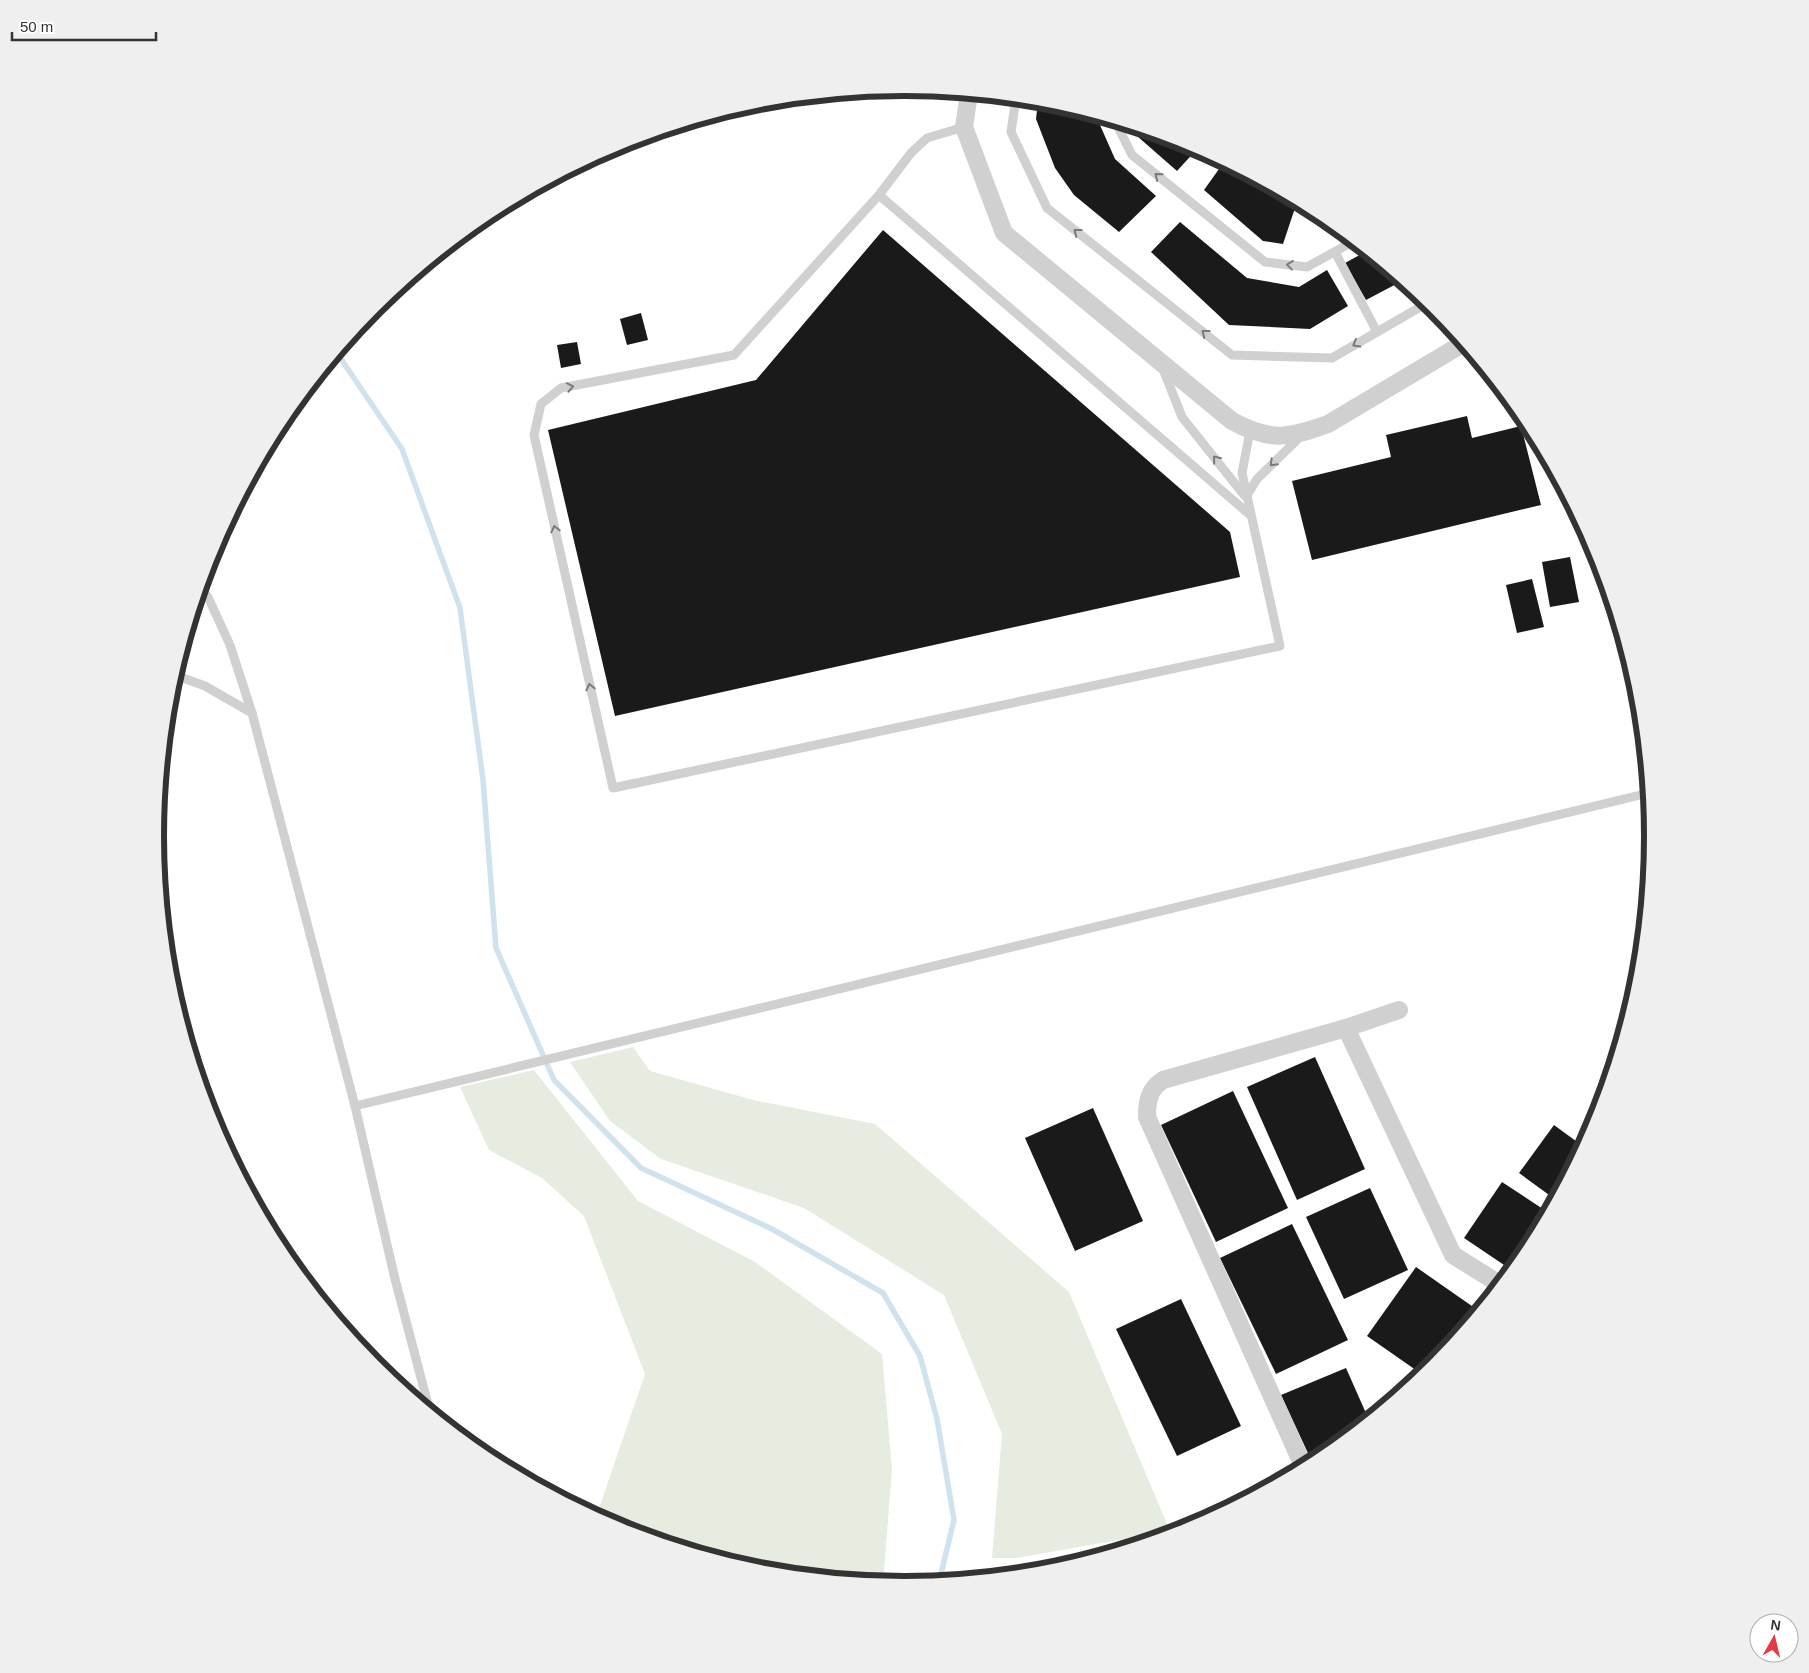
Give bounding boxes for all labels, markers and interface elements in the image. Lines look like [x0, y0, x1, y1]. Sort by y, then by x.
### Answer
scale bar [12, 10, 156, 42]
text: 50 m [20, 18, 53, 35]
one-way arrow [1155, 174, 1164, 182]
one-way arrow [1074, 230, 1083, 238]
one-way arrow [1286, 260, 1294, 271]
one-way arrow [1202, 331, 1211, 339]
one-way arrow [1352, 338, 1361, 348]
one-way arrow [566, 382, 575, 392]
one-way arrow [1212, 456, 1221, 465]
one-way arrow [1270, 457, 1279, 466]
one-way arrow [550, 524, 561, 533]
one-way arrow [585, 683, 596, 692]
north arrow [1749, 1613, 1799, 1663]
text: N [1770, 1616, 1782, 1634]

